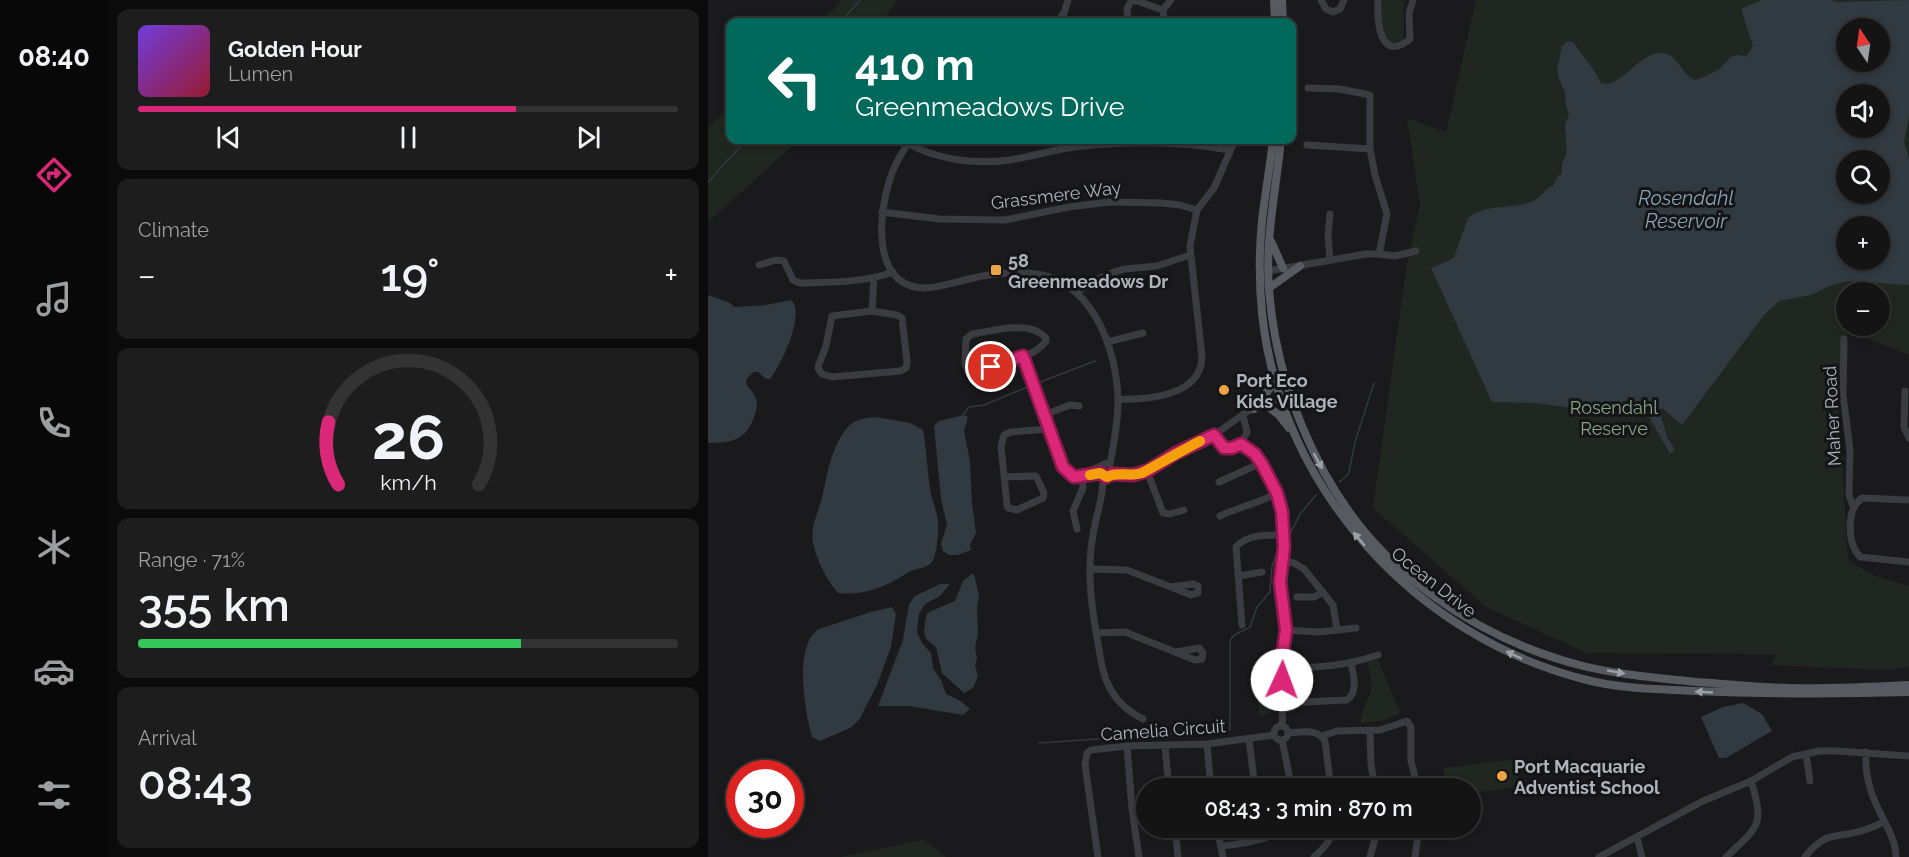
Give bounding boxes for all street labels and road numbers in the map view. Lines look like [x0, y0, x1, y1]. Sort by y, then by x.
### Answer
street label: Grassmere Way [990, 177, 1123, 213]
street label: Maher Road [1819, 365, 1845, 467]
street label: Ocean Drive [1387, 542, 1481, 622]
street label: Camelia Circuit [1100, 715, 1226, 745]

